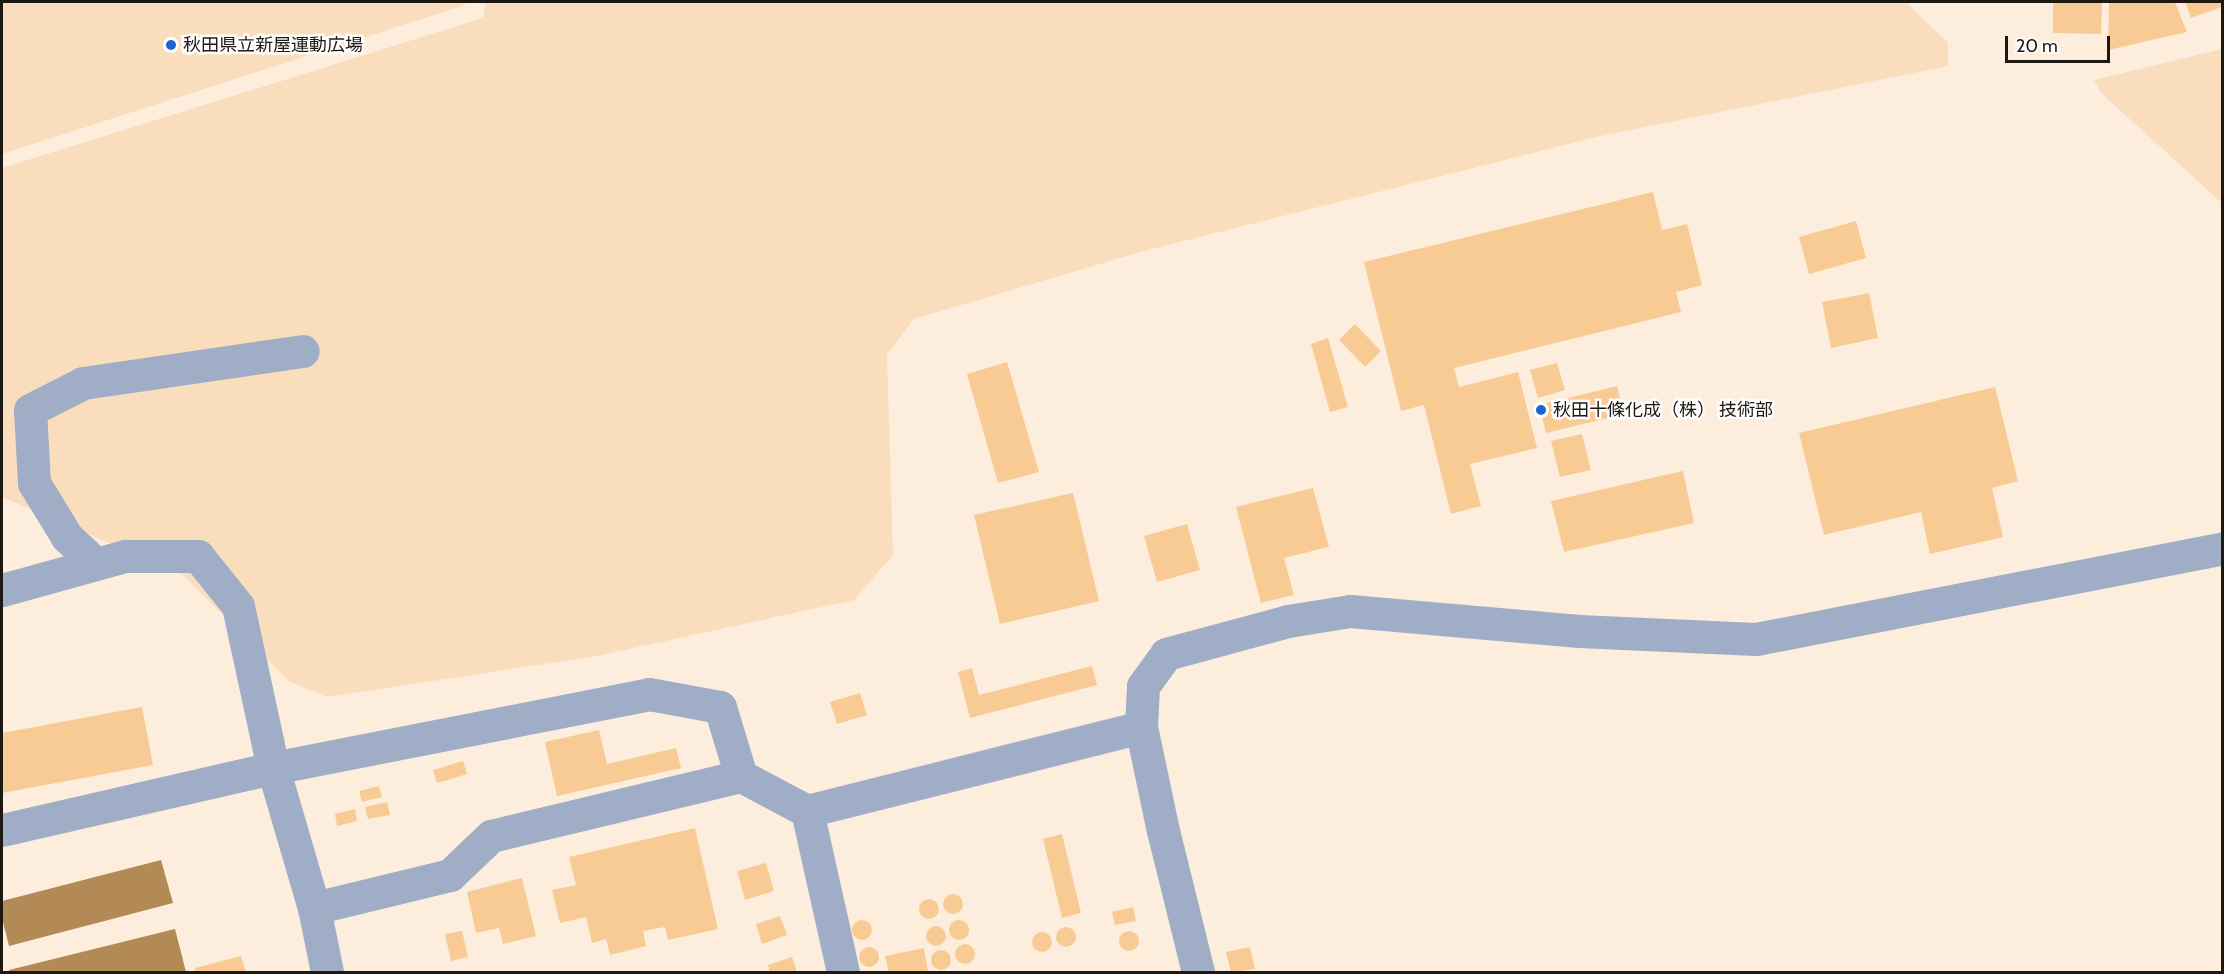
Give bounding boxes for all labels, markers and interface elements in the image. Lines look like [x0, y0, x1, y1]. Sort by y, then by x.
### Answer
scale bar [2008, 24, 2113, 62]
place label: 秋田県立新屋運動広場 [183, 34, 363, 56]
text: 20 m [2016, 35, 2058, 57]
marker: 秋田県立新屋運動広場 [164, 38, 178, 52]
place label: 秋田十條化成（株） 技術部 [1553, 399, 1773, 421]
marker: 秋田十條化成（株） 技術部 [1534, 403, 1548, 417]

